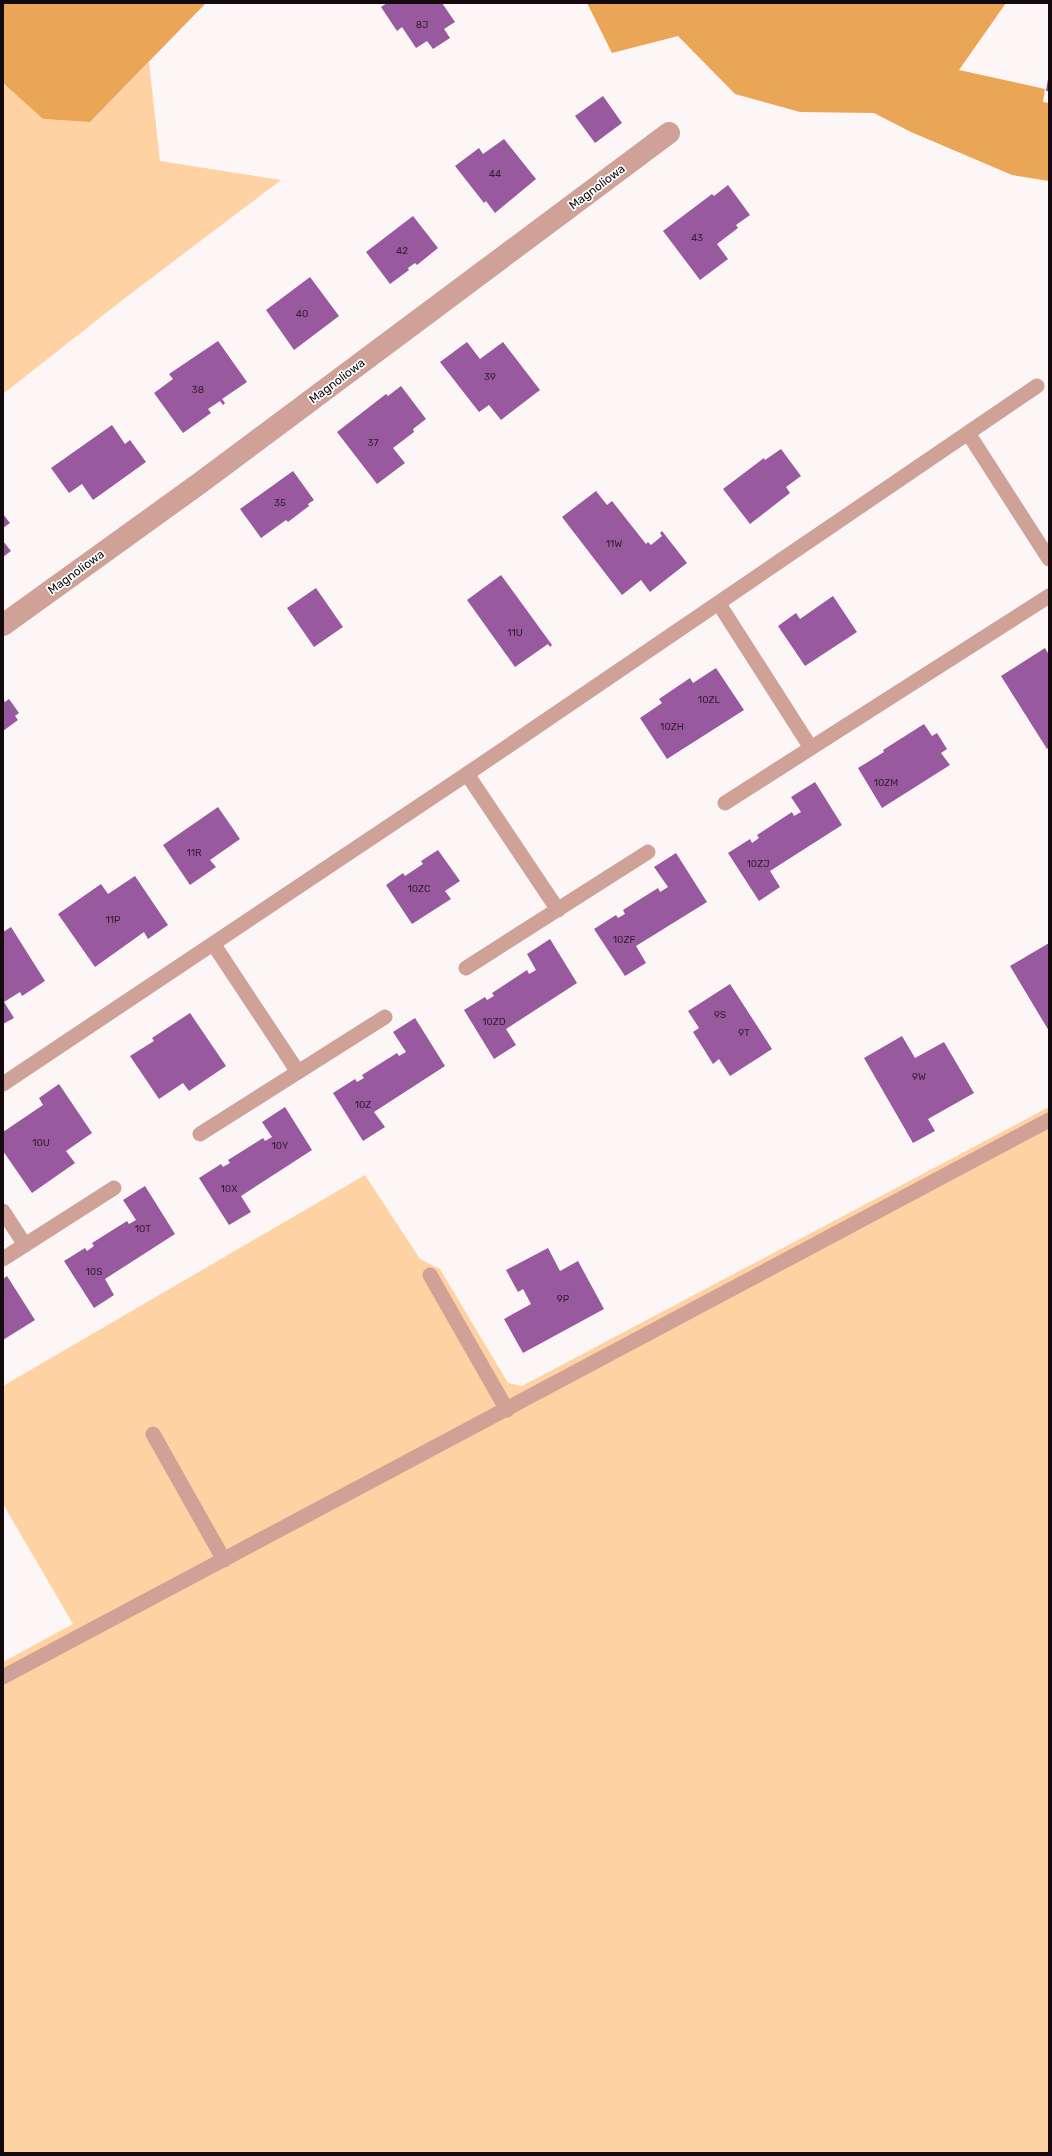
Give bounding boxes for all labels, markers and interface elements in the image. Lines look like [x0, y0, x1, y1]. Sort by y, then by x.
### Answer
house number: 8J [416, 19, 428, 31]
street label: Magnoliowa [566, 162, 628, 212]
house number: 44 [489, 168, 501, 180]
house number: 43 [691, 232, 703, 244]
house number: 42 [396, 245, 408, 257]
house number: 40 [296, 308, 308, 320]
street label: Magnoliowa [306, 356, 368, 406]
house number: 39 [484, 371, 496, 383]
house number: 38 [192, 384, 204, 396]
house number: 37 [367, 437, 379, 449]
house number: 35 [274, 497, 286, 509]
house number: 11W [606, 538, 622, 550]
street label: Magnoliowa [45, 547, 107, 597]
house number: 11U [507, 627, 523, 639]
house number: 10ZL [698, 694, 720, 706]
house number: 10ZH [660, 721, 684, 733]
house number: 10ZM [874, 777, 898, 789]
house number: 11R [186, 847, 202, 859]
house number: 10ZJ [747, 858, 769, 870]
house number: 10ZC [407, 883, 431, 895]
house number: 11P [106, 914, 121, 926]
house number: 10ZF [613, 934, 635, 946]
house number: 9S [714, 1009, 726, 1021]
house number: 10ZD [482, 1016, 506, 1028]
house number: 9T [738, 1027, 750, 1039]
house number: 9W [912, 1071, 926, 1083]
house number: 10Z [355, 1099, 371, 1111]
house number: 10U [32, 1137, 50, 1149]
house number: 10Y [272, 1140, 289, 1152]
house number: 10X [221, 1183, 238, 1195]
house number: 10T [135, 1223, 151, 1235]
house number: 10S [86, 1266, 102, 1278]
house number: 9P [557, 1293, 570, 1305]

